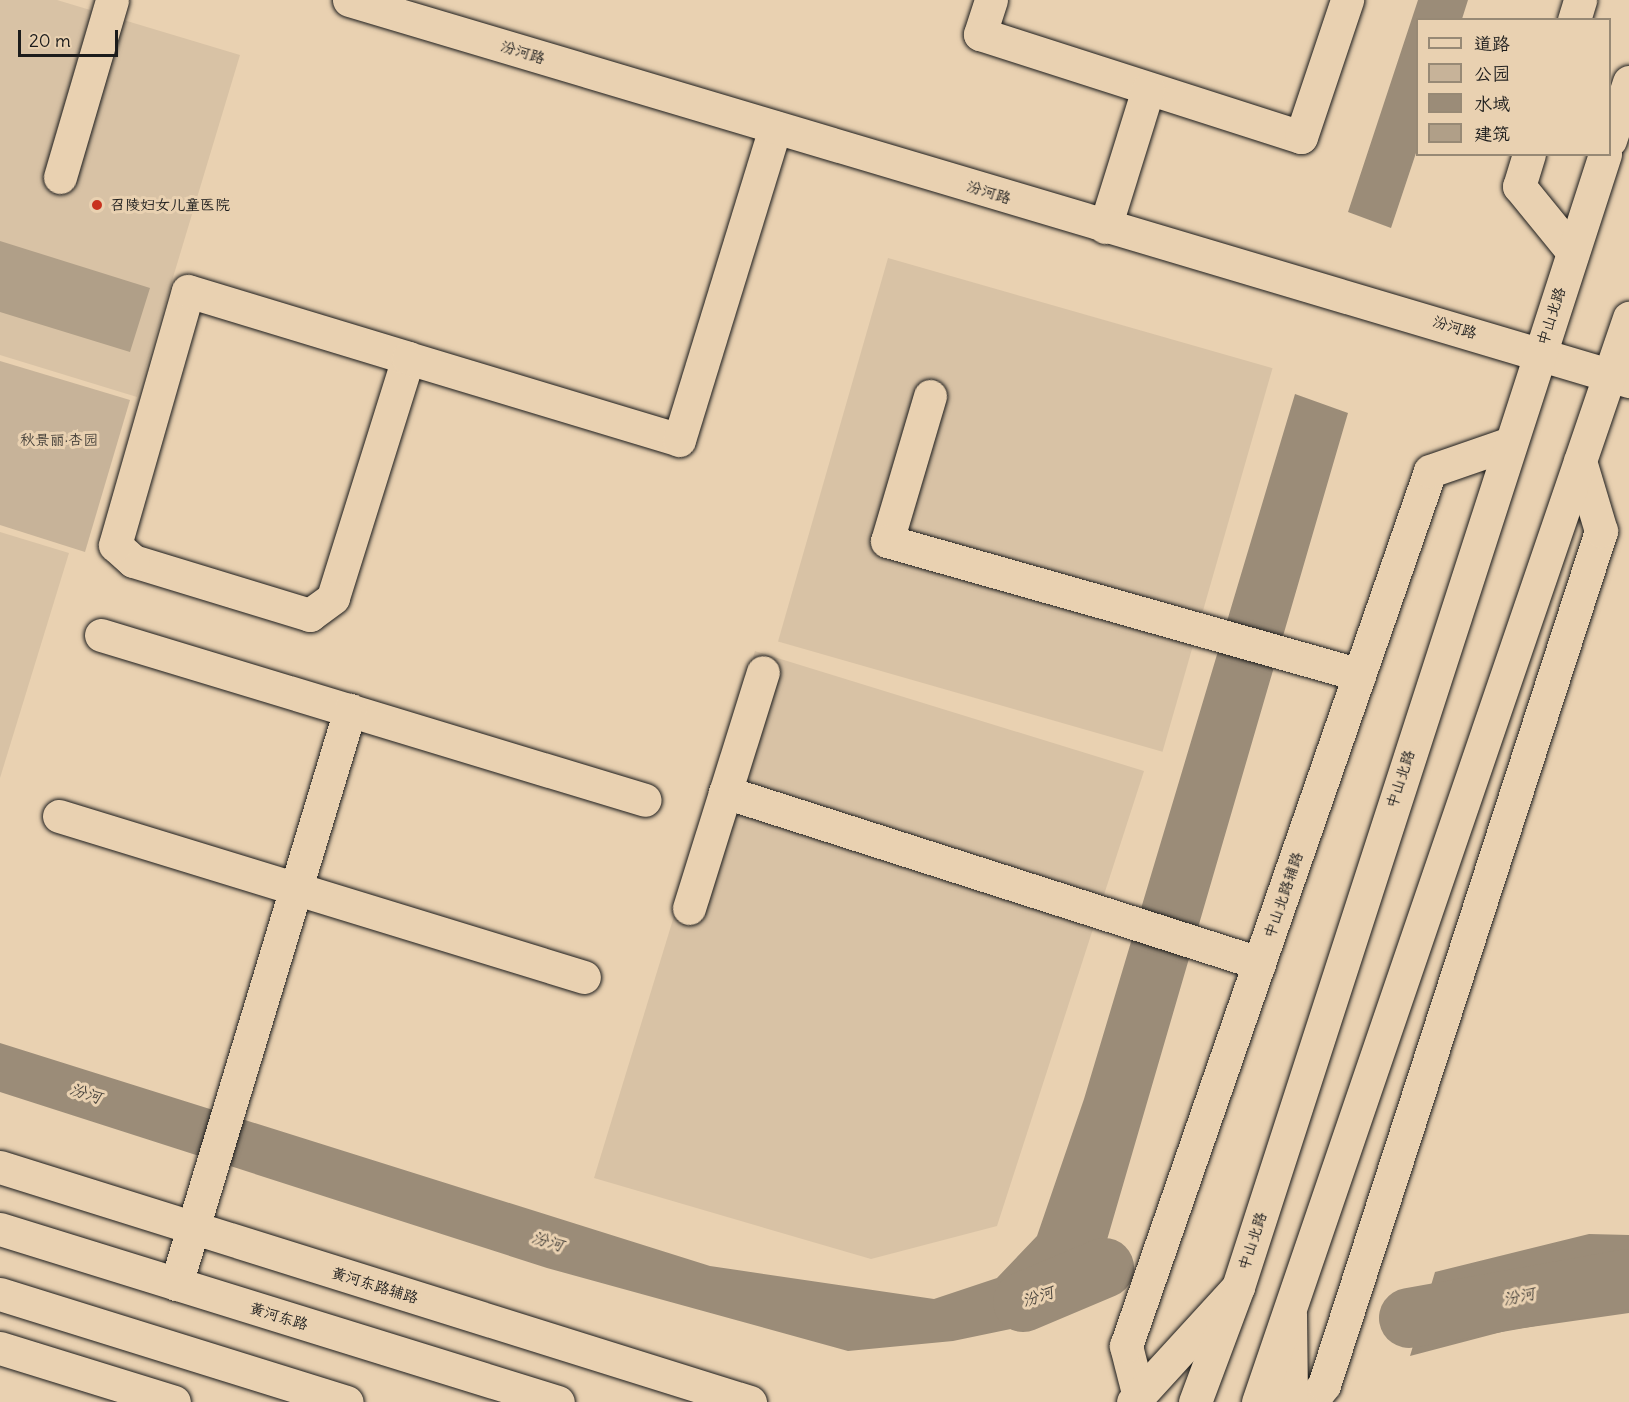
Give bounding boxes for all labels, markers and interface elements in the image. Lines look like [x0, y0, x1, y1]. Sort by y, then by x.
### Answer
scale bar [21, 18, 122, 56]
legend [1416, 18, 1611, 156]
text: 20 m [29, 29, 71, 52]
text: 道路 [1474, 32, 1510, 55]
street label: 汾河路 [499, 37, 547, 67]
text: 公园 [1474, 62, 1510, 85]
text: 水域 [1474, 92, 1510, 115]
text: 建筑 [1474, 122, 1510, 145]
street label: 汾河路 [965, 177, 1013, 207]
marker: 召陵妇女儿童医院 [88, 196, 106, 214]
place label: 召陵妇女儿童医院 [110, 196, 230, 214]
street label: 中山北路 [1533, 285, 1569, 347]
street label: 汾河路 [1431, 312, 1479, 342]
park label: 秋景丽·杏园 [20, 431, 98, 449]
street label: 中山北路 [1382, 748, 1418, 810]
street label: 中山北路辅路 [1260, 850, 1306, 940]
water label: 汾河 [68, 1079, 104, 1107]
street label: 中山北路 [1234, 1210, 1270, 1272]
water label: 汾河 [530, 1227, 566, 1255]
street label: 黄河东路辅路 [329, 1263, 421, 1307]
water label: 汾河 [1020, 1282, 1056, 1310]
water label: 汾河 [1501, 1283, 1537, 1309]
street label: 黄河东路 [248, 1299, 310, 1333]

